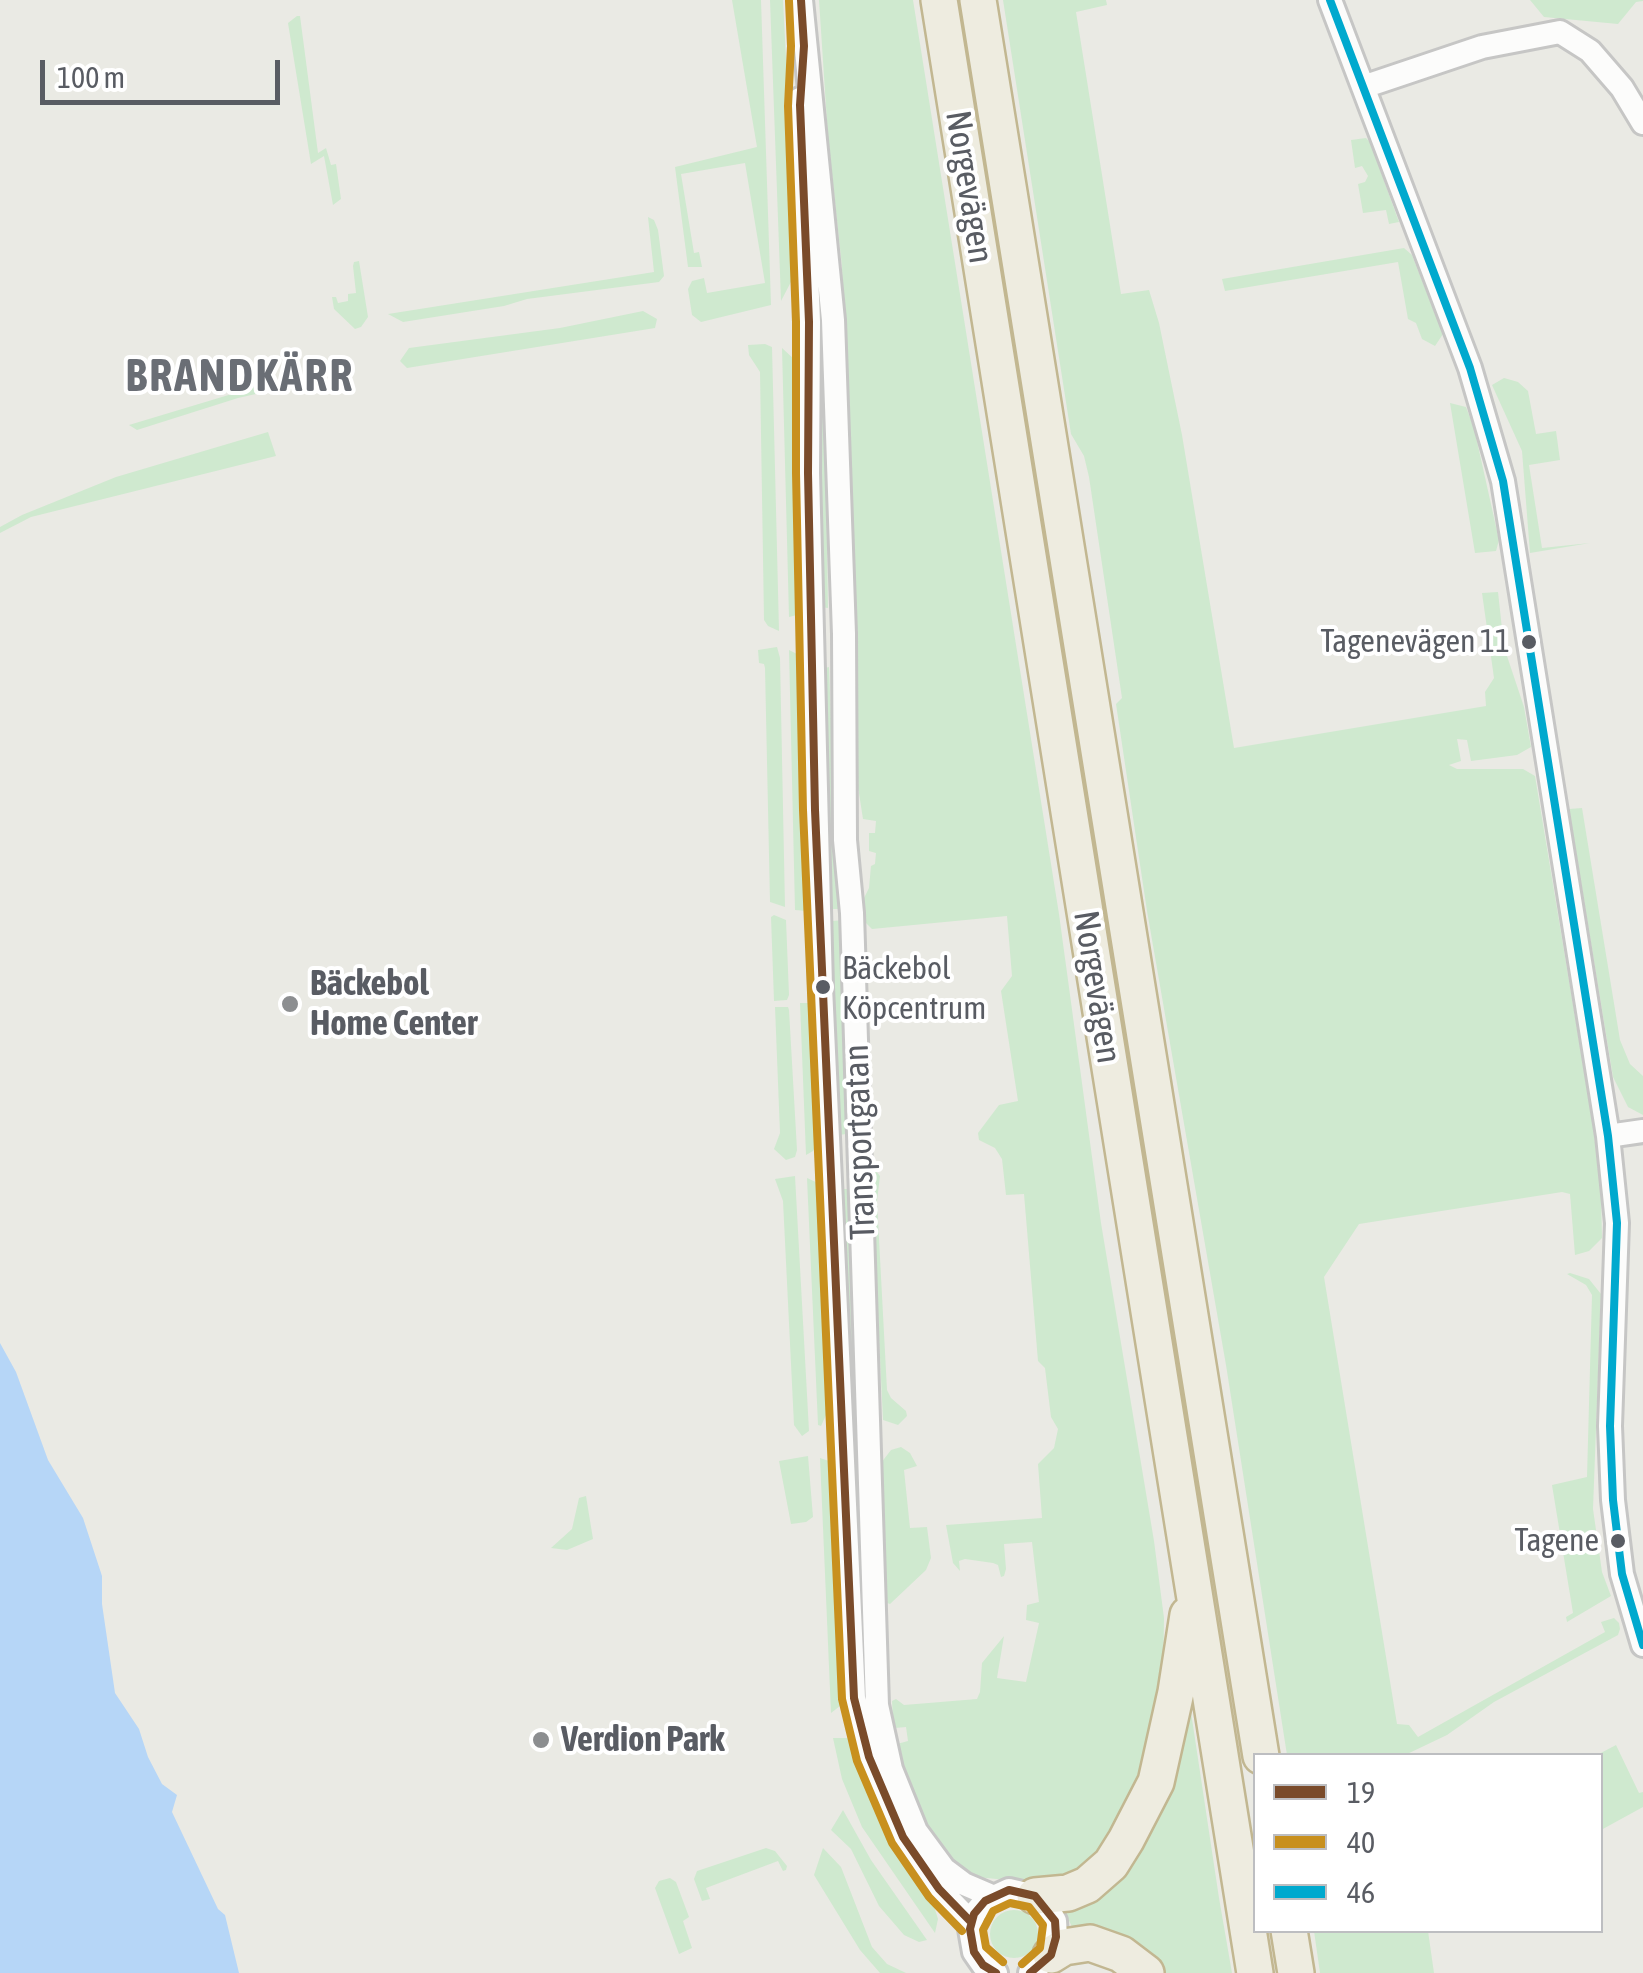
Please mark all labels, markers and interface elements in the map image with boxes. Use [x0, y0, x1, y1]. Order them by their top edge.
scale bar [45, 40, 285, 102]
text: 100 m [57, 60, 125, 94]
street label: Norgevägen [936, 108, 1002, 266]
district label: BRANDKÄRR [125, 350, 355, 404]
place label: Tagenevägen 11 [1321, 623, 1510, 661]
marker: Tagenevägen 11 [1519, 632, 1539, 652]
street label: Norgevägen [1064, 908, 1130, 1066]
place label: Bäckebol Köpcentrum [842, 950, 986, 1025]
place label: Bäckebol Home Center [310, 963, 477, 1045]
marker: Bäckebol Köpcentrum [813, 977, 833, 997]
marker: Bäckebol Home Center [279, 993, 301, 1015]
street label: Transportgatan [836, 1044, 884, 1240]
place label: Tagene [1515, 1522, 1599, 1560]
marker: Tagene [1608, 1531, 1628, 1551]
place label: Verdion Park [561, 1719, 725, 1761]
marker: Verdion Park [530, 1729, 552, 1751]
legend [1253, 1753, 1603, 1933]
text: 19 [1347, 1775, 1375, 1809]
text: 40 [1347, 1825, 1375, 1859]
text: 46 [1347, 1875, 1375, 1909]

